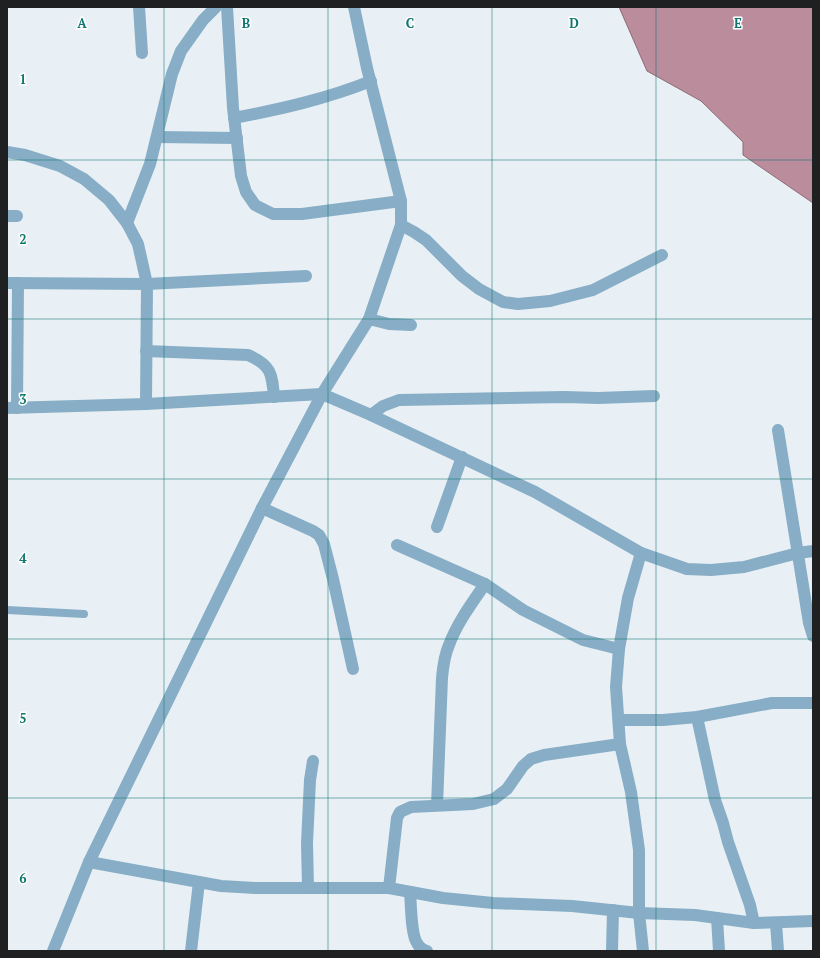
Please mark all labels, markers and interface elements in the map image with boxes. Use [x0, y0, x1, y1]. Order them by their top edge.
text: A [77, 14, 87, 32]
text: B [242, 14, 250, 32]
text: C [406, 14, 414, 32]
text: D [569, 14, 579, 32]
text: E [734, 14, 742, 32]
text: 1 [19, 70, 27, 88]
text: 2 [19, 230, 27, 248]
text: 3 [19, 390, 27, 408]
text: 4 [19, 549, 27, 567]
text: 5 [19, 709, 27, 727]
text: 6 [19, 869, 27, 887]

